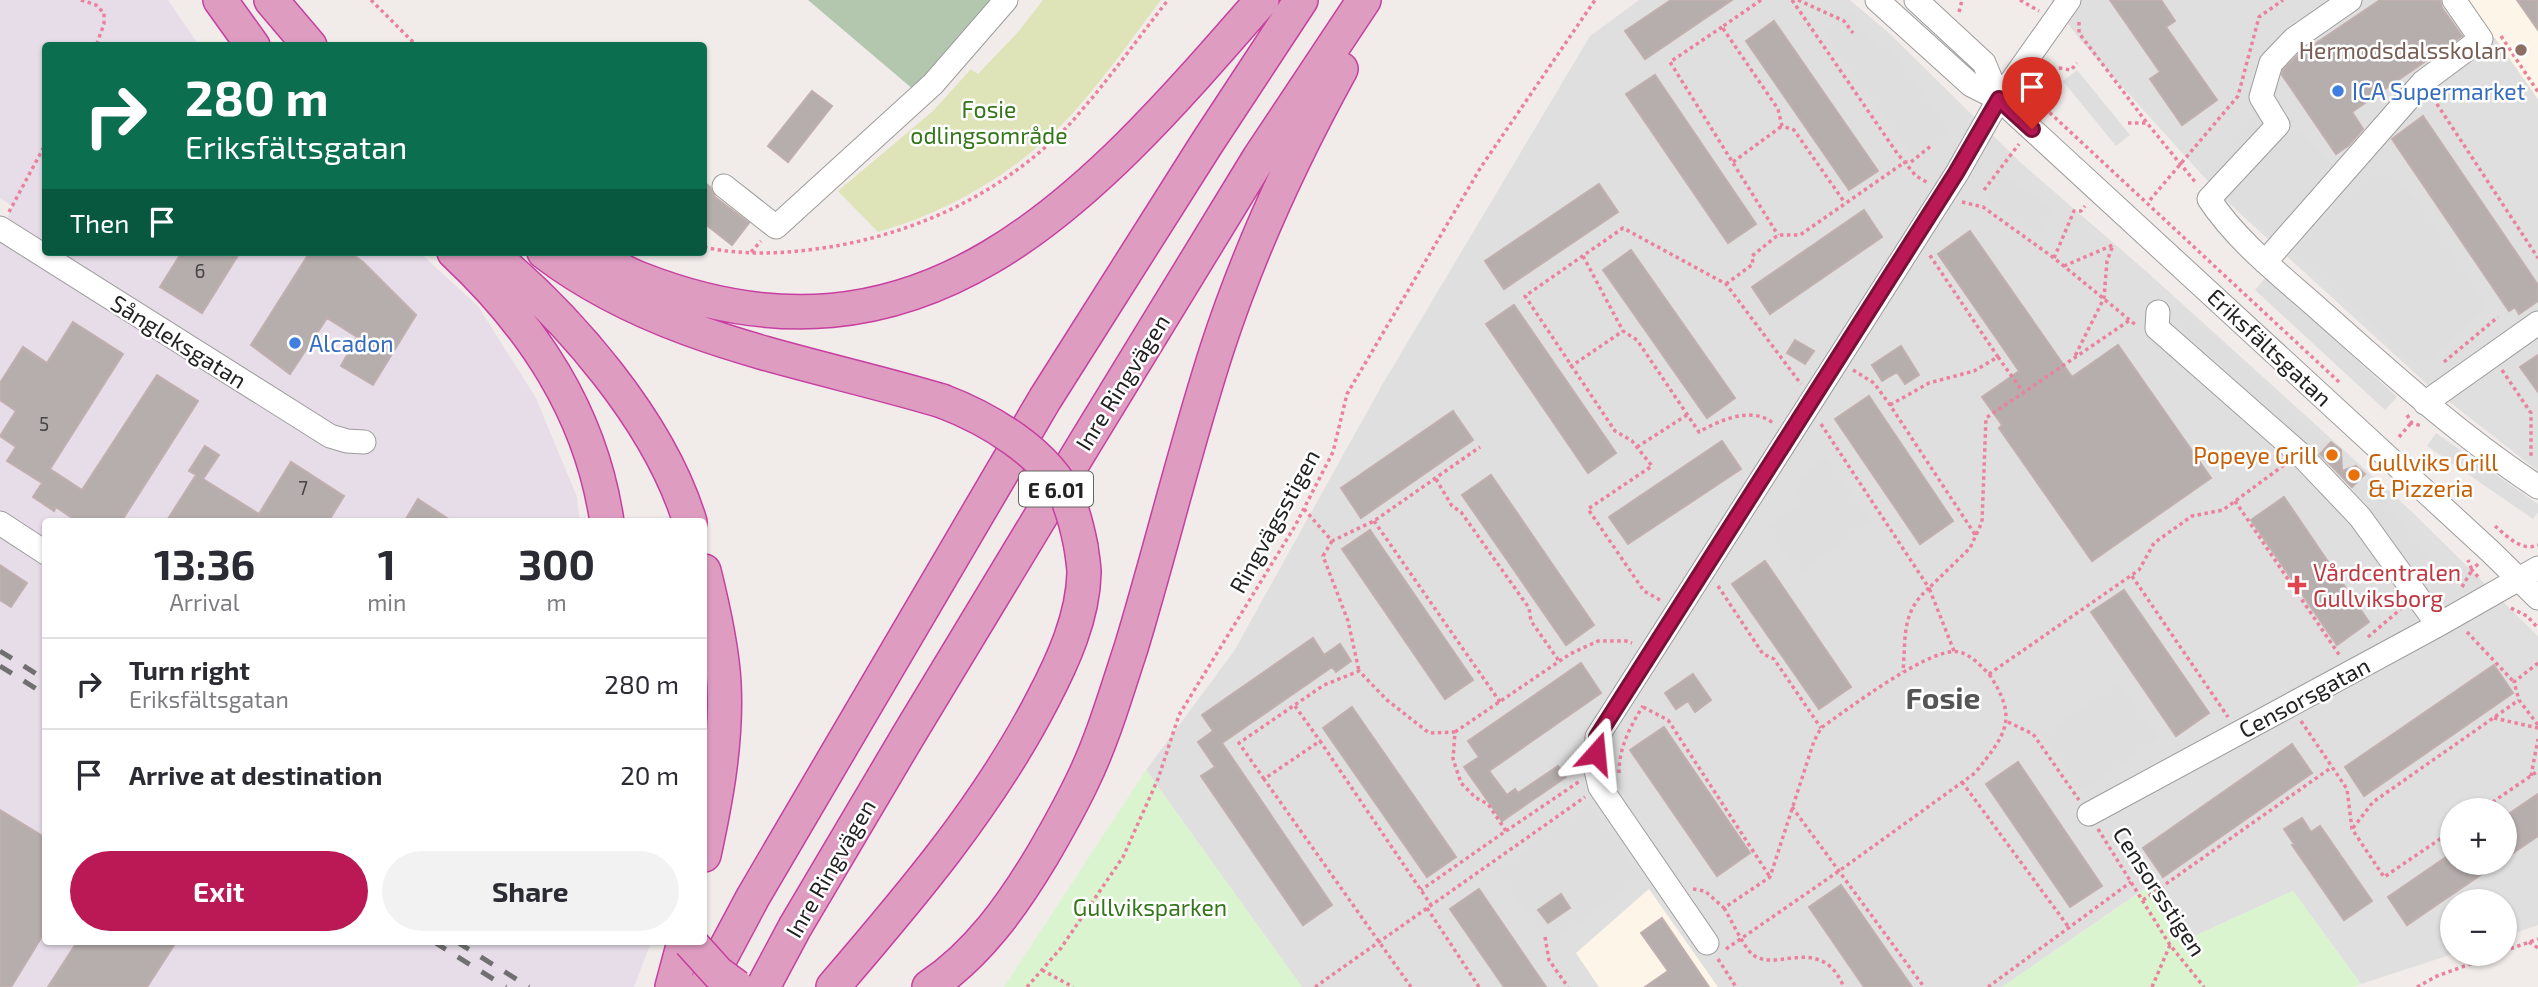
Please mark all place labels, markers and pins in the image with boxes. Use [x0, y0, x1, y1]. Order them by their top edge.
place label: Hermodsdalsskolan [2299, 36, 2507, 64]
marker: Hermodsdalsskolan [2513, 42, 2529, 58]
pin [2002, 57, 2062, 129]
place label: ICA Supermarket [2352, 77, 2526, 105]
marker: ICA Supermarket [2330, 83, 2346, 99]
place label: Alcadon [309, 329, 394, 357]
marker: Alcadon [287, 335, 303, 351]
place label: Popeye Grill [2193, 441, 2318, 469]
marker: Popeye Grill [2324, 447, 2340, 463]
place label: Gullviks Grill & Pizzeria [2368, 448, 2498, 502]
marker: Gullviks Grill & Pizzeria [2346, 467, 2362, 483]
place label: Vårdcentralen Gullviksborg [2313, 558, 2461, 612]
marker: Vårdcentralen Gullviksborg [2287, 575, 2307, 595]

